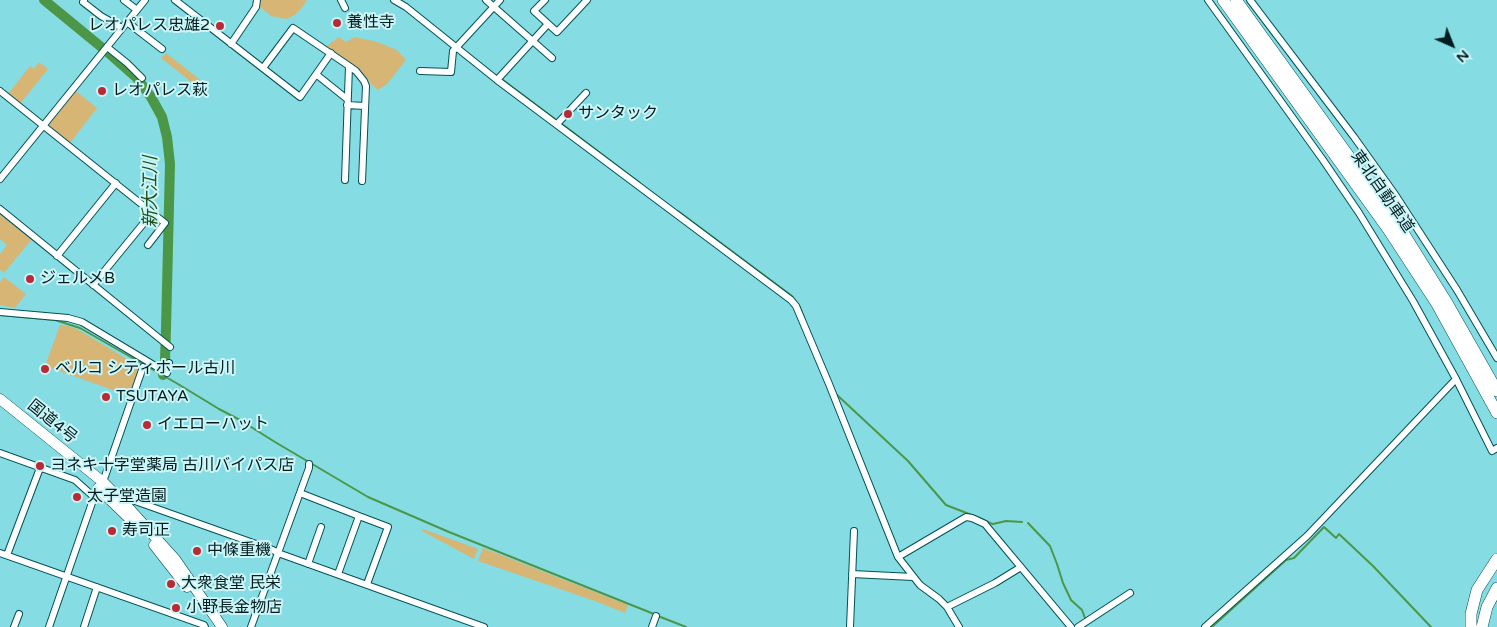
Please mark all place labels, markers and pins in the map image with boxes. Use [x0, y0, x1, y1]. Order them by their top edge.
place label: 養性寺 [347, 13, 395, 33]
place label: レオパレス忠雄2 [88, 16, 210, 36]
marker: 養性寺 [331, 17, 343, 29]
marker: レオパレス忠雄2 [214, 20, 226, 32]
place label: レオパレス萩 [112, 81, 208, 101]
marker: レオパレス萩 [96, 85, 108, 97]
place label: サンタック [578, 104, 658, 124]
marker: サンタック [562, 108, 574, 120]
place label: ジェルメB [40, 269, 115, 289]
marker: ジェルメB [24, 273, 36, 285]
place label: ベルコ シティホール古川 [55, 359, 235, 379]
marker: ベルコ シティホール古川 [39, 363, 51, 375]
place label: TSUTAYA [116, 387, 189, 407]
marker: TSUTAYA [100, 391, 112, 403]
place label: イエローハット [157, 415, 269, 435]
marker: イエローハット [141, 419, 153, 431]
place label: ヨネキ十字堂薬局 古川バイパス店 [50, 456, 294, 476]
marker: ヨネキ十字堂薬局 古川バイパス店 [34, 460, 46, 472]
place label: 太子堂造園 [87, 487, 167, 507]
marker: 太子堂造園 [71, 491, 83, 503]
place label: 寿司正 [122, 521, 170, 541]
marker: 寿司正 [106, 525, 118, 537]
place label: 中條重機 [207, 541, 271, 561]
marker: 中條重機 [191, 545, 203, 557]
place label: 大衆食堂 民栄 [181, 574, 281, 594]
marker: 大衆食堂 民栄 [165, 578, 177, 590]
place label: 小野長金物店 [186, 598, 282, 618]
marker: 小野長金物店 [170, 602, 182, 614]

